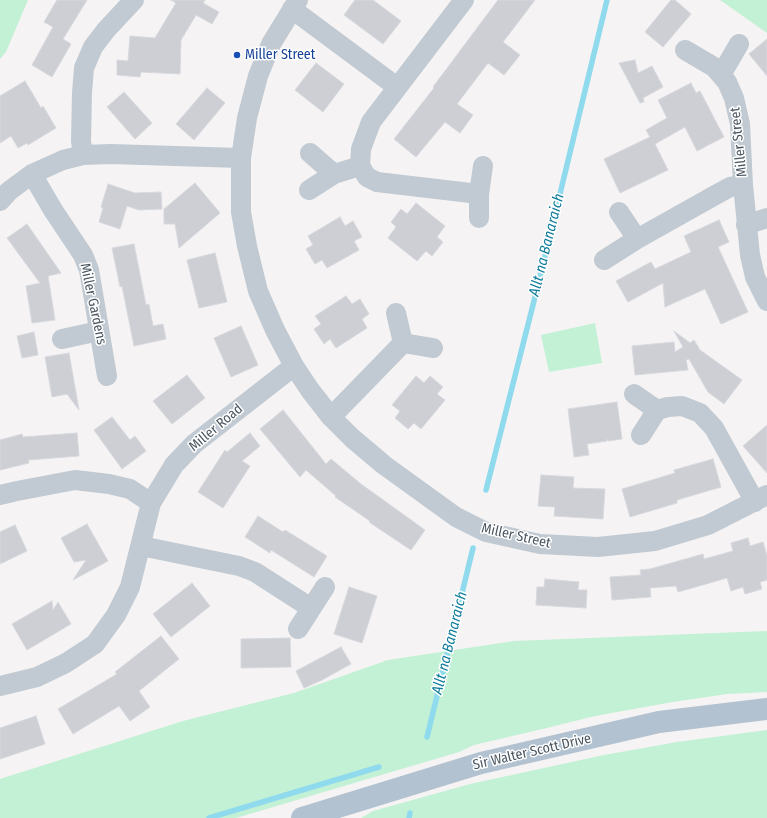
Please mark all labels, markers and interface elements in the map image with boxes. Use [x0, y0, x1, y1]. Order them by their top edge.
place label: Miller Street [245, 47, 315, 63]
marker: Miller Street [232, 50, 242, 60]
street label: Miller Street [727, 106, 751, 178]
water label: Allt na Banaraich [526, 192, 568, 298]
street label: Miller Gardens [76, 262, 110, 346]
street label: Miller Road [186, 401, 246, 455]
street label: Miller Street [480, 520, 552, 552]
water label: Allt na Banaraich [429, 590, 471, 696]
street label: Sir Walter Scott Drive [471, 730, 593, 774]

